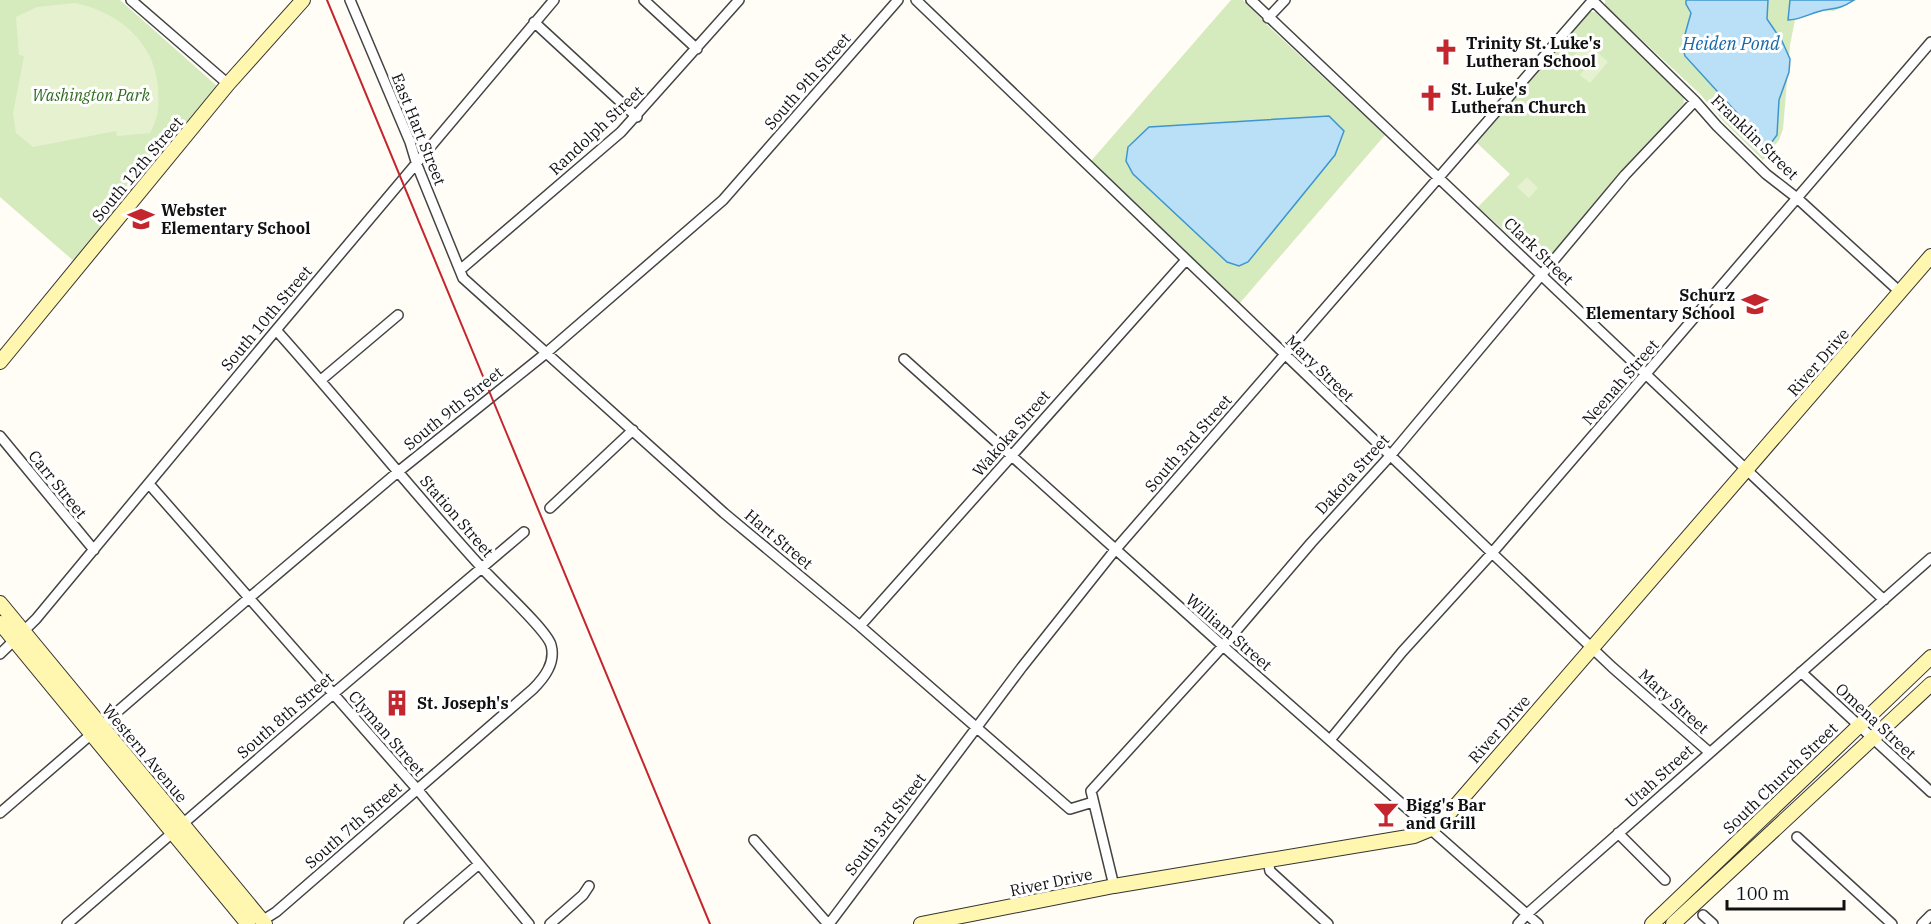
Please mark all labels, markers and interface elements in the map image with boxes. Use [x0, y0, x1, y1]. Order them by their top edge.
street label: South 9th Street [760, 28, 855, 133]
water label: Heiden Pond [1681, 32, 1780, 55]
place label: Trinity St. Luke's Lutheran School [1466, 33, 1601, 71]
church icon: Trinity St. Luke's Lutheran School [1431, 37, 1461, 67]
street label: East Hart Street [387, 70, 451, 188]
place label: St. Luke's Lutheran Church [1451, 79, 1586, 117]
street label: Randolph Street [545, 81, 648, 179]
church icon: St. Luke's Lutheran Church [1416, 83, 1446, 113]
park label: Washington Park [32, 85, 151, 105]
street label: Franklin Street [1707, 90, 1803, 184]
street label: South 12th Street [87, 112, 187, 226]
place label: Webster Elementary School [161, 200, 310, 238]
school or university icon: Webster Elementary School [126, 204, 156, 234]
street label: Clark Street [1500, 213, 1578, 289]
street label: South 10th Street [216, 261, 316, 375]
place label: Schurz Elementary School [1586, 285, 1735, 323]
school or university icon: Schurz Elementary School [1740, 289, 1770, 319]
street label: River Drive [1783, 324, 1853, 400]
street label: Mary Street [1282, 330, 1359, 406]
street label: Neenah Street [1577, 335, 1663, 429]
street label: South 9th Street [399, 362, 507, 454]
street label: Wakoka Street [968, 385, 1054, 480]
street label: South 3rd Street [1140, 390, 1236, 496]
street label: Dakota Street [1311, 429, 1394, 518]
street label: Carr Street [24, 446, 92, 522]
street label: Station Street [416, 471, 498, 561]
street label: Hart Street [741, 505, 817, 574]
street label: William Street [1182, 589, 1276, 675]
street label: Mary Street [1635, 664, 1713, 738]
street label: South 8th Street [233, 667, 338, 762]
street label: Omena Street [1832, 679, 1921, 764]
street label: Clyman Street [344, 686, 430, 780]
building icon: St. Joseph's [382, 688, 412, 718]
street label: River Drive [1464, 691, 1534, 767]
place label: St. Joseph's [417, 693, 509, 713]
street label: Western Avenue [98, 700, 192, 806]
street label: South Church Street [1718, 718, 1842, 838]
street label: Utah Street [1621, 740, 1697, 812]
street label: South 3rd Street [840, 769, 930, 879]
street label: South 7th Street [301, 777, 406, 872]
place label: Bigg's Bar and Grill [1406, 795, 1486, 833]
bar icon: Bigg's Bar and Grill [1371, 799, 1401, 829]
street label: River Drive [1008, 863, 1094, 901]
scale bar [1727, 873, 1844, 911]
text: 100 m [1736, 882, 1790, 905]

